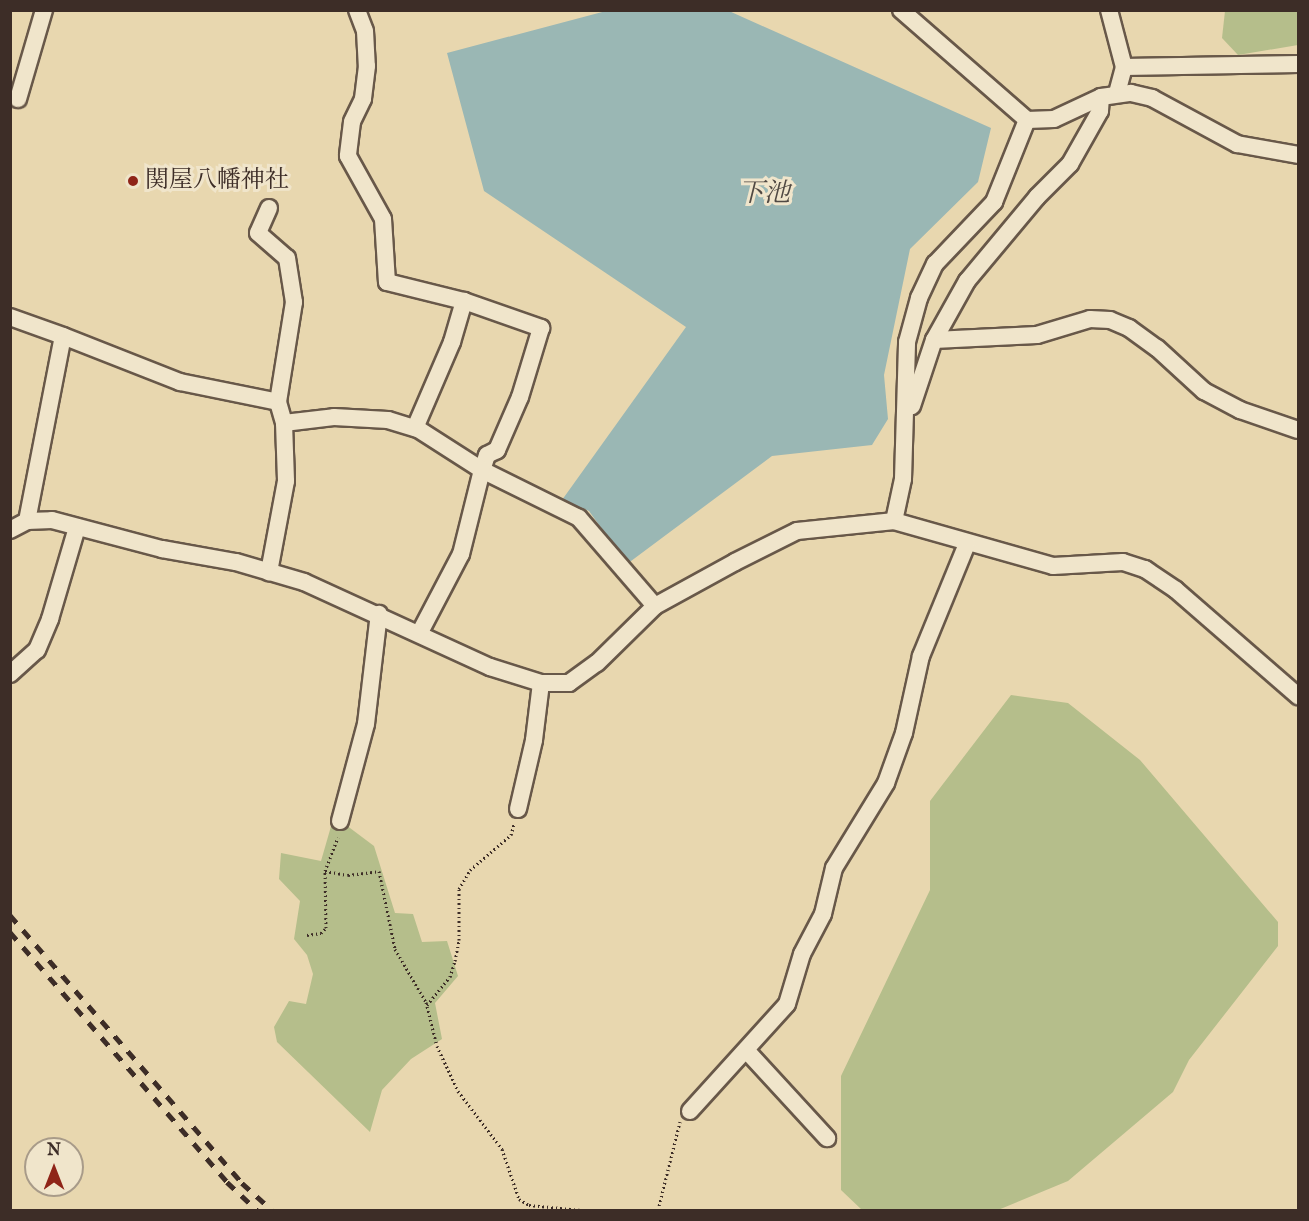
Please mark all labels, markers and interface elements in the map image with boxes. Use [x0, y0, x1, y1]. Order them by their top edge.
place label: 関屋八幡神社 [145, 167, 289, 195]
marker: 関屋八幡神社 [126, 174, 140, 188]
water label: 下池 [738, 178, 790, 210]
north arrow [24, 1137, 84, 1197]
text: N [47, 1141, 61, 1161]

